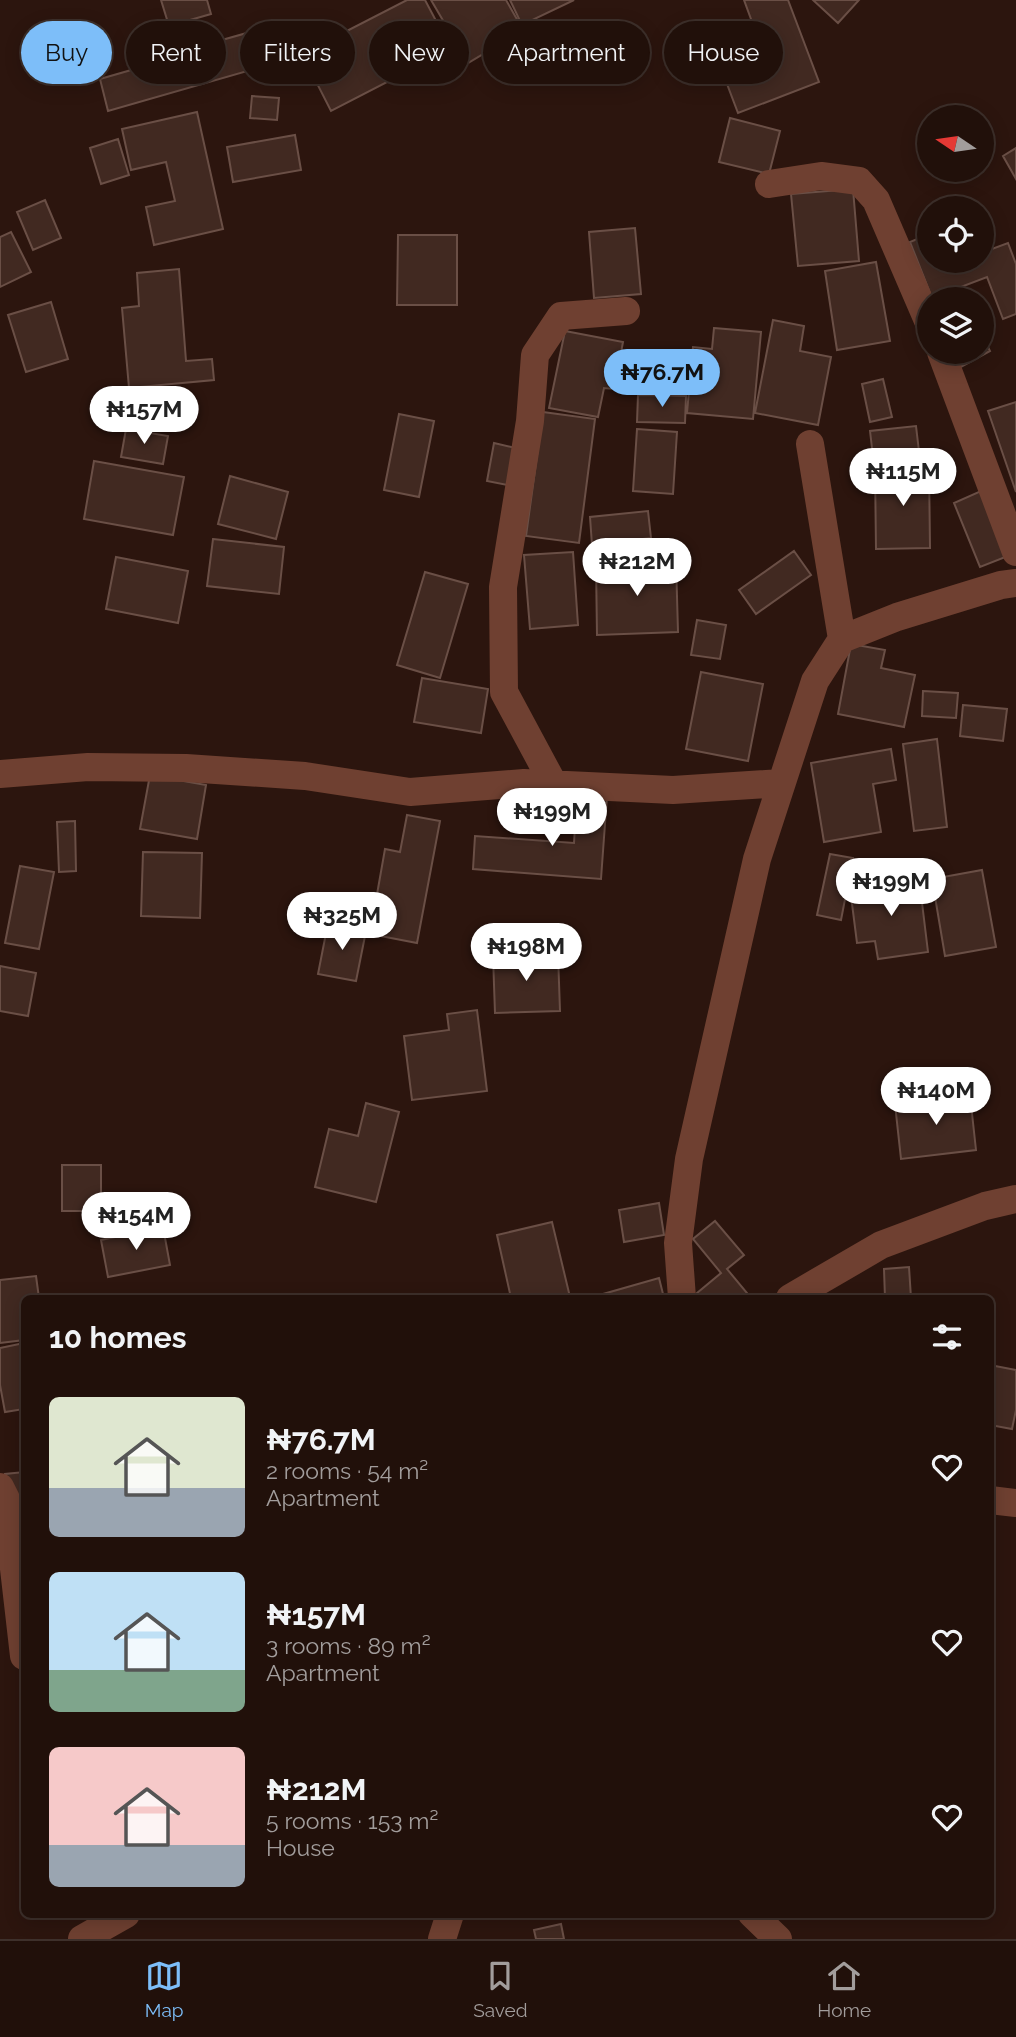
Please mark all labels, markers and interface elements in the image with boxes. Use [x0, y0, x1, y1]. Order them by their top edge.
chip: Buy [21, 21, 112, 84]
chip: Rent [126, 21, 226, 84]
chip: Filters [240, 21, 355, 84]
chip: New [369, 21, 469, 84]
chip: Apartment [483, 21, 650, 84]
chip: House [664, 21, 783, 84]
north arrow [917, 105, 994, 182]
map controls [917, 105, 994, 364]
button: locate [917, 196, 994, 273]
button: layers [917, 287, 994, 364]
pin: ₦76.7M [605, 350, 719, 409]
text: ₦76.7M [620, 358, 704, 385]
pin: ₦157M [95, 386, 193, 446]
text: ₦157M [106, 395, 182, 422]
pin: ₦115M [854, 448, 952, 508]
text: ₦115M [865, 457, 941, 484]
pin: ₦212M [588, 538, 686, 598]
text: ₦212M [598, 547, 676, 574]
pin: ₦199M [503, 788, 601, 848]
text: ₦199M [513, 797, 591, 824]
pin: ₦199M [842, 858, 940, 918]
text: ₦199M [852, 867, 930, 894]
pin: ₦325M [293, 892, 391, 952]
text: ₦325M [303, 901, 381, 928]
pin: ₦198M [477, 923, 575, 983]
text: ₦198M [487, 932, 565, 959]
pin: ₦140M [887, 1068, 985, 1127]
text: ₦140M [897, 1076, 975, 1103]
pin: ₦154M [87, 1192, 185, 1252]
text: ₦154M [98, 1201, 174, 1228]
icon: filters [928, 1318, 966, 1356]
text: 10 homes [49, 1320, 186, 1355]
text: ₦76.7M [266, 1422, 376, 1457]
icon: home [105, 1425, 189, 1509]
icon: heart [928, 1448, 966, 1486]
text: 2 rooms · 54 m² [266, 1457, 428, 1484]
text: Apartment [266, 1484, 380, 1511]
text: ₦157M [266, 1597, 366, 1632]
icon: home [105, 1600, 189, 1684]
icon: heart [928, 1623, 966, 1661]
text: 3 rooms · 89 m² [266, 1632, 431, 1659]
text: Apartment [266, 1659, 380, 1686]
text: ₦212M [266, 1772, 366, 1807]
icon: home [105, 1775, 189, 1859]
icon: heart [928, 1798, 966, 1836]
text: 5 rooms · 153 m² [266, 1807, 438, 1834]
text: House [266, 1834, 335, 1861]
tab: Map [145, 1957, 184, 2021]
tab: Saved [473, 1957, 528, 2021]
tab: Home [817, 1957, 871, 2021]

